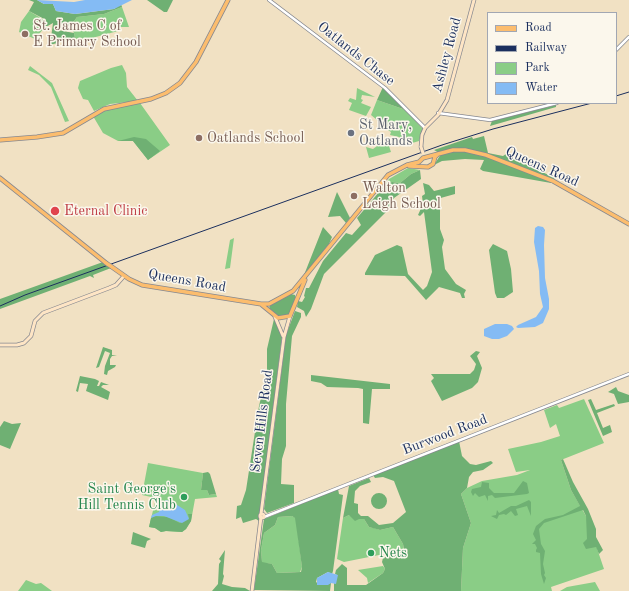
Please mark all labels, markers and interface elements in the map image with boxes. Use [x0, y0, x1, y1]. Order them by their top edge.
legend [487, 12, 617, 104]
street label: Ashley Road [429, 16, 465, 94]
place label: St. James C of E Primary School [33, 18, 141, 50]
street label: Oatlands Chase [314, 19, 398, 89]
text: Road [525, 22, 552, 34]
marker: St. James C of E Primary School [20, 29, 30, 39]
text: Railway [525, 42, 567, 54]
text: Park [525, 62, 550, 74]
text: Water [525, 82, 557, 94]
place label: St Mary, Oatlands [359, 117, 412, 150]
marker: St Mary, Oatlands [346, 128, 356, 138]
place label: Oatlands School [207, 130, 304, 146]
marker: Oatlands School [194, 133, 204, 143]
street label: Queens Road [503, 143, 581, 191]
place label: Walton Leigh School [362, 180, 441, 212]
marker: Walton Leigh School [349, 191, 359, 201]
place label: Eternal Clinic [64, 203, 147, 219]
marker: Eternal Clinic [49, 205, 61, 217]
street label: Queens Road [147, 266, 227, 296]
street label: Seven Hills Road [247, 369, 277, 473]
street label: Burwood Road [400, 411, 490, 459]
place label: Saint George's Hill Tennis Club [78, 481, 176, 514]
marker: Saint George's Hill Tennis Club [179, 492, 189, 502]
place label: Nets [379, 545, 407, 561]
marker: Nets [366, 548, 376, 558]

